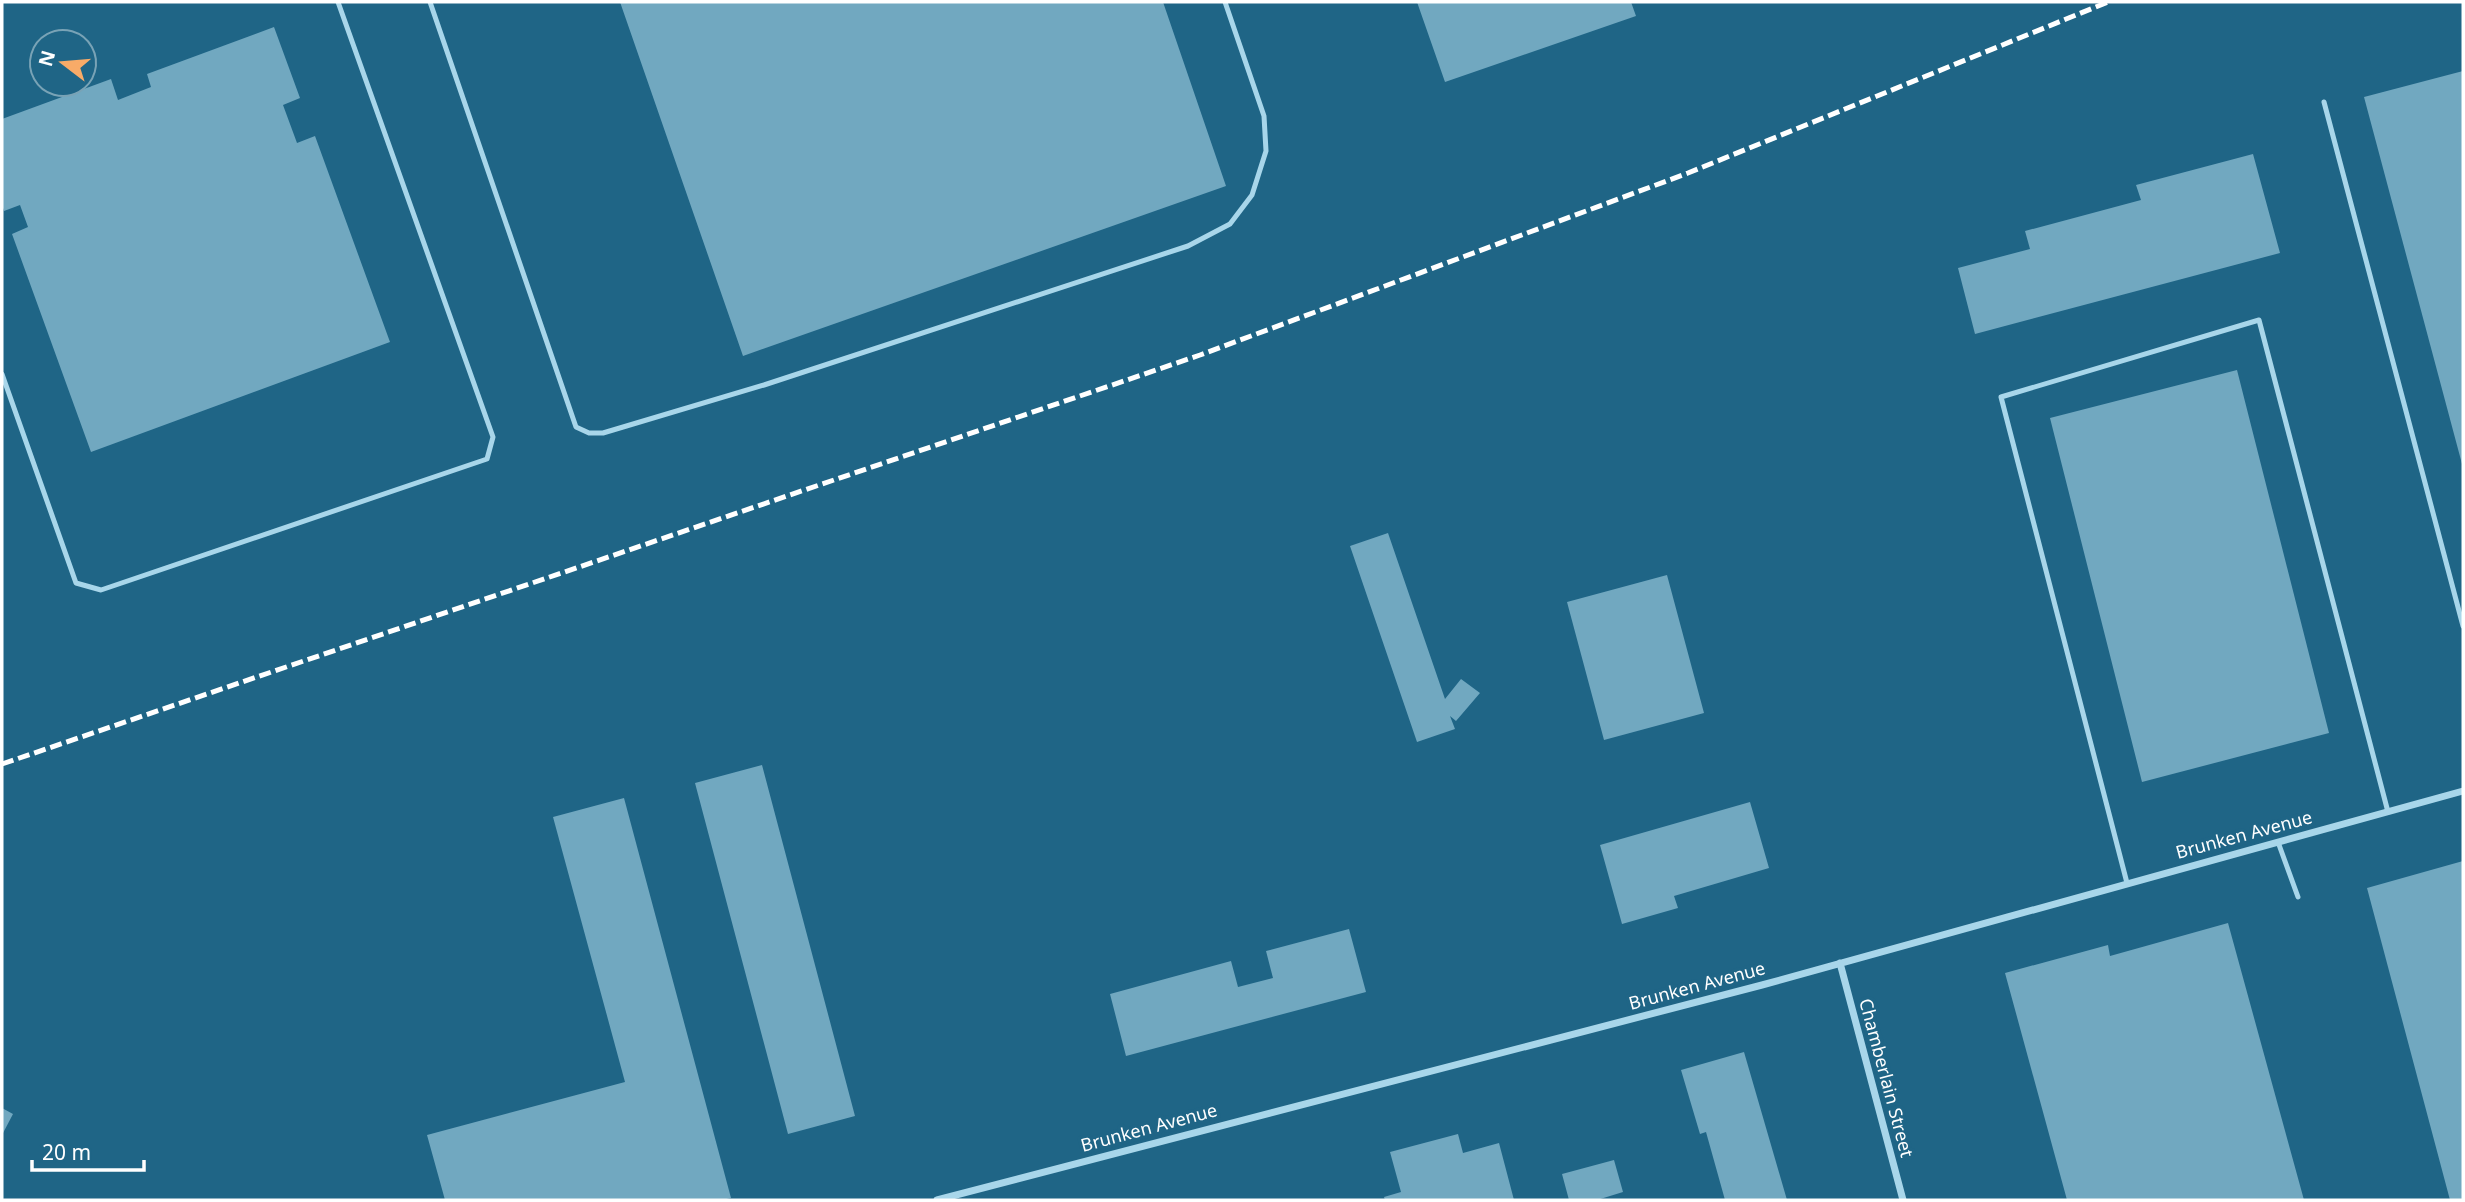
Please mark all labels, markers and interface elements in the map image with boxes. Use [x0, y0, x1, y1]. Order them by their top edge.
north arrow [28, 28, 98, 98]
text: N [32, 47, 61, 69]
street label: Brunken Avenue [2173, 804, 2315, 864]
street label: Brunken Avenue [1626, 955, 1768, 1015]
street label: Chamberlain Street [1854, 996, 1920, 1160]
street label: Brunken Avenue [1078, 1097, 1220, 1157]
scale bar [32, 1128, 144, 1172]
text: 20 m [42, 1138, 91, 1166]

